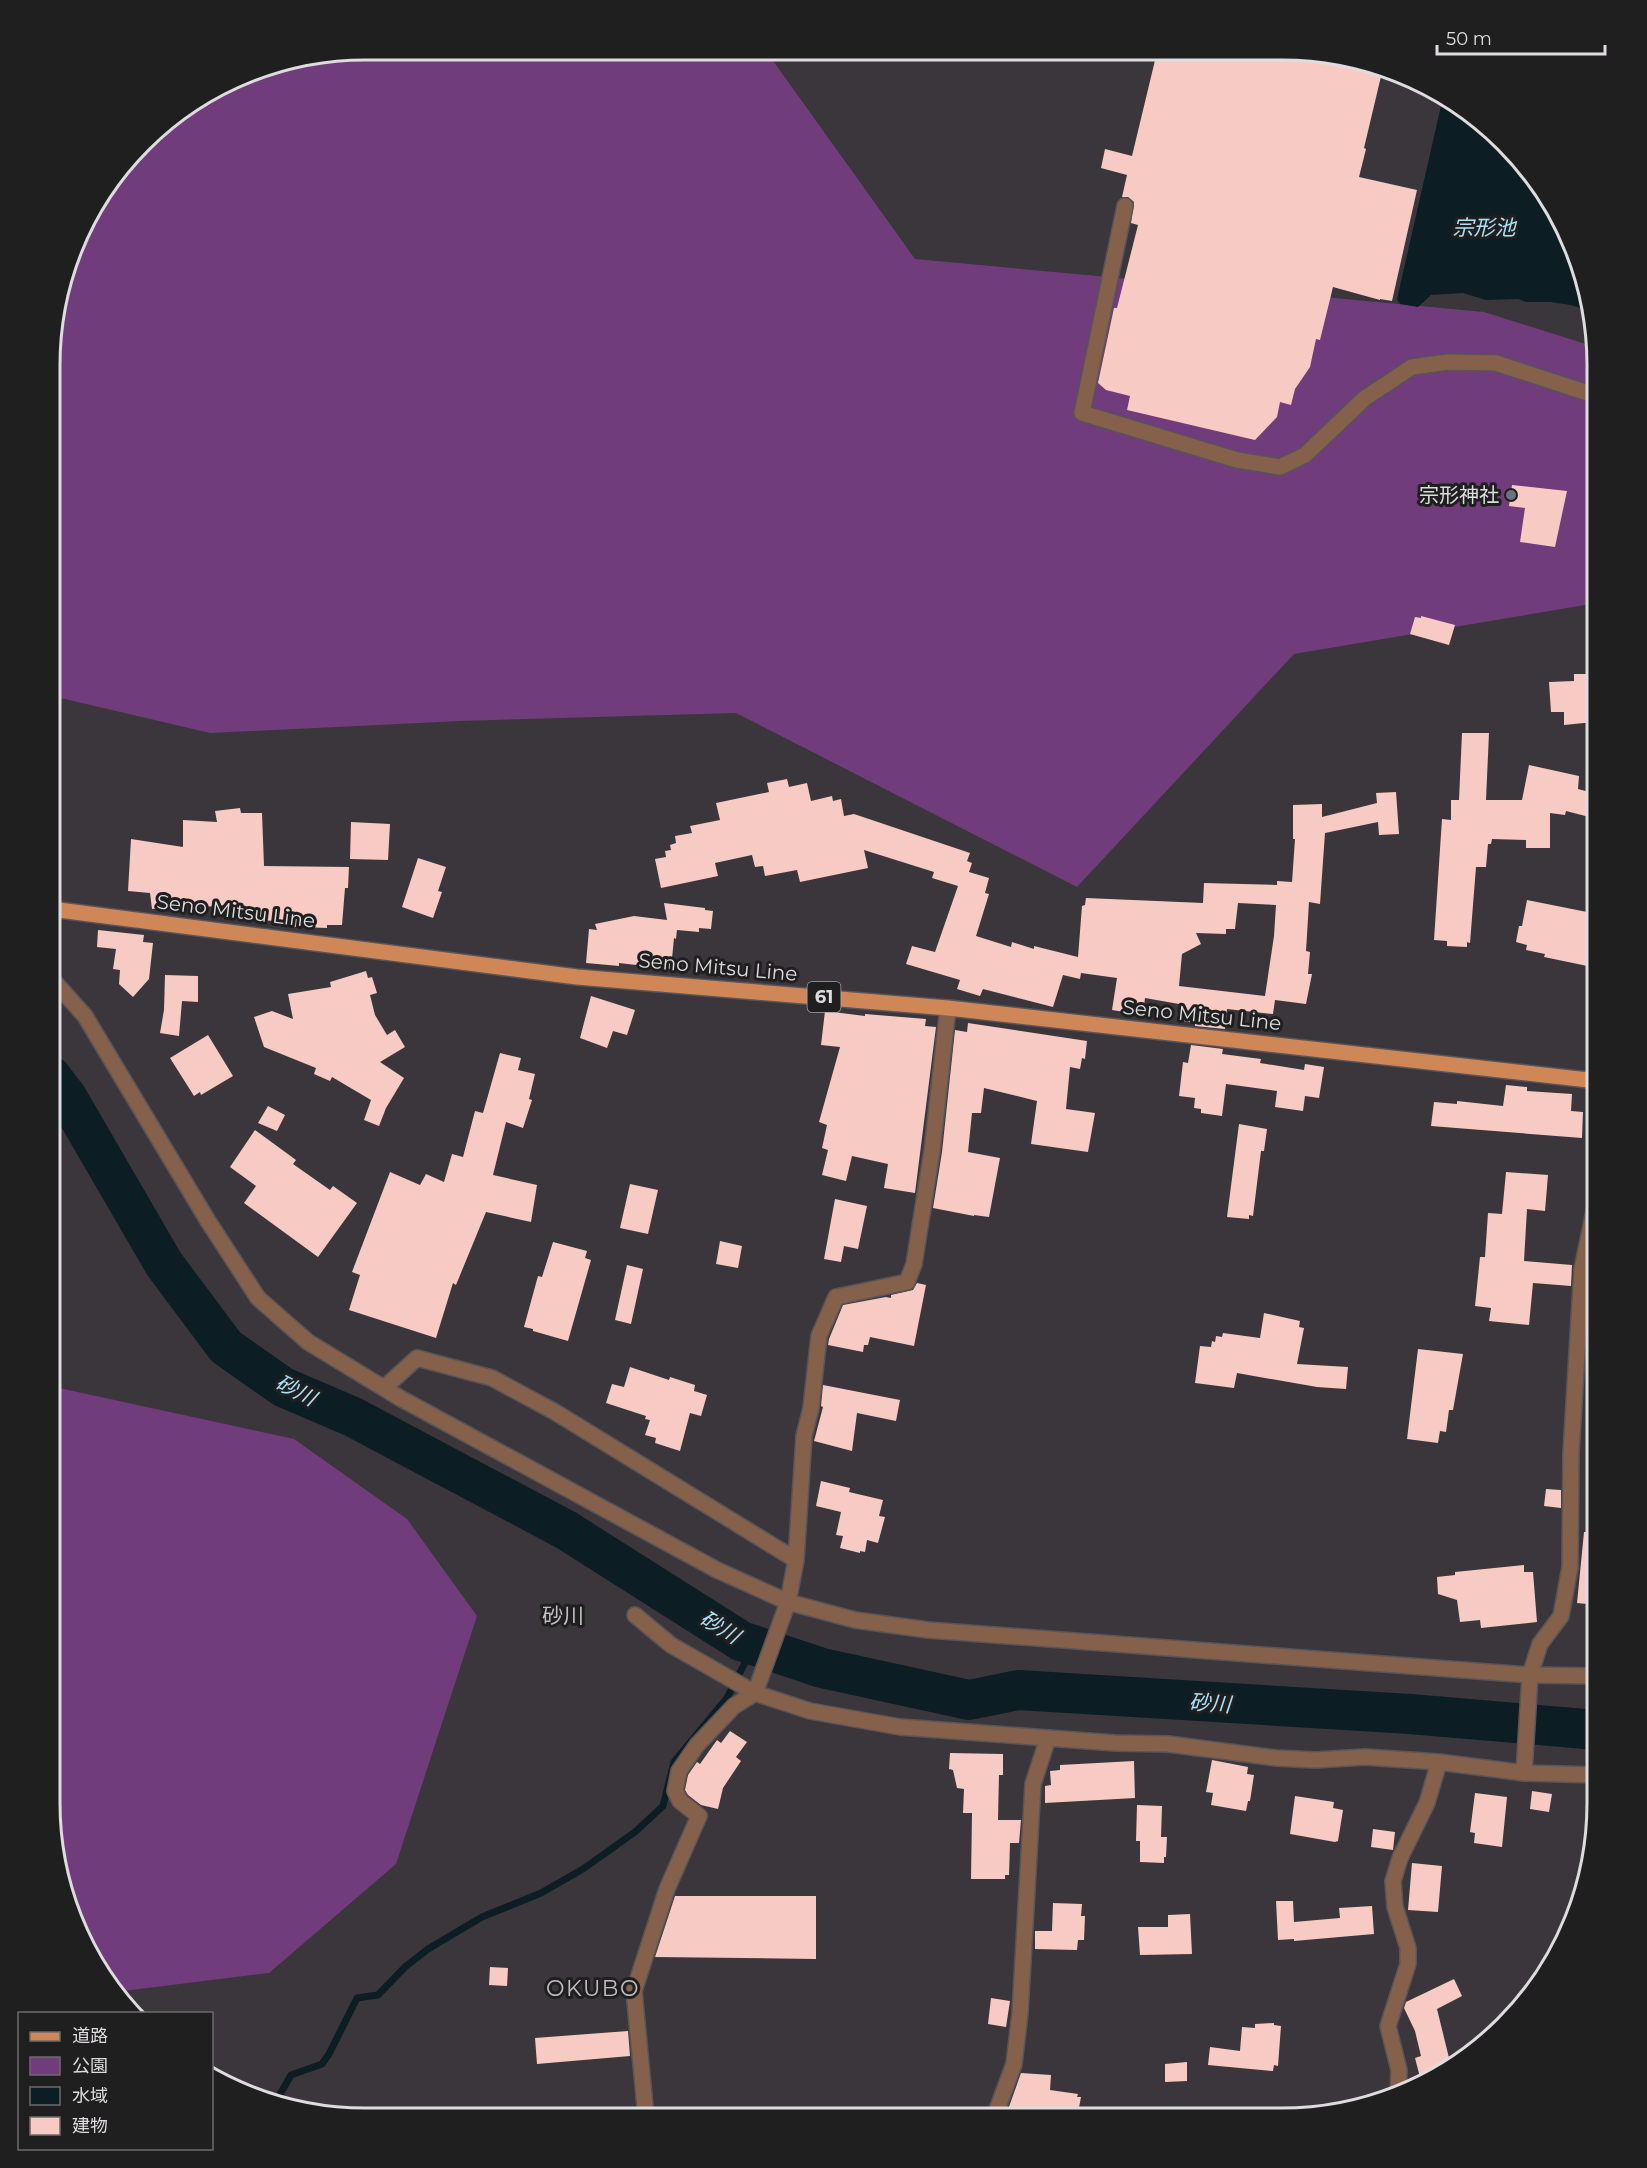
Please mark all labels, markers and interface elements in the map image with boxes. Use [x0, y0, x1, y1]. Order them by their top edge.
scale bar [1437, 18, 1605, 56]
text: 50 m [1446, 28, 1492, 50]
water label: 宗形池 [1453, 215, 1517, 240]
place label: 宗形神社 [1419, 483, 1499, 507]
marker: 宗形神社 [1504, 488, 1518, 502]
street label: Seno Mitsu Line [155, 889, 317, 933]
street label: Seno Mitsu Line [638, 948, 798, 986]
road number: 61 [808, 982, 840, 1012]
street label: Seno Mitsu Line [1122, 995, 1282, 1035]
water label: 砂川 [272, 1369, 322, 1412]
district label: 砂川 [542, 1603, 584, 1628]
water label: 砂川 [696, 1605, 746, 1650]
water label: 砂川 [1188, 1689, 1234, 1717]
district label: OKUBO [546, 1975, 640, 2002]
legend [18, 2012, 213, 2150]
text: 道路 [72, 2025, 108, 2047]
text: 公園 [72, 2055, 108, 2077]
text: 水域 [72, 2085, 108, 2107]
text: 建物 [72, 2115, 108, 2137]

